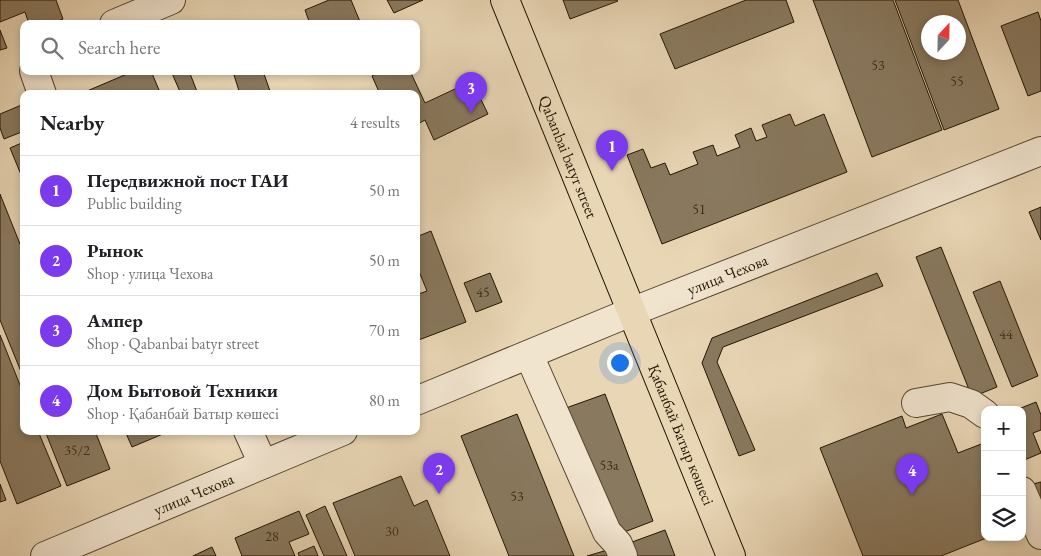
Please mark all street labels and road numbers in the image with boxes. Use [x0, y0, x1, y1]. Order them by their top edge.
street label: Qabanbai batyr street [534, 92, 603, 221]
street label: улица Чехова [684, 249, 771, 300]
street label: Қабанбай Батыр көшесі [644, 361, 720, 508]
street label: улица Чехова [150, 467, 237, 520]

